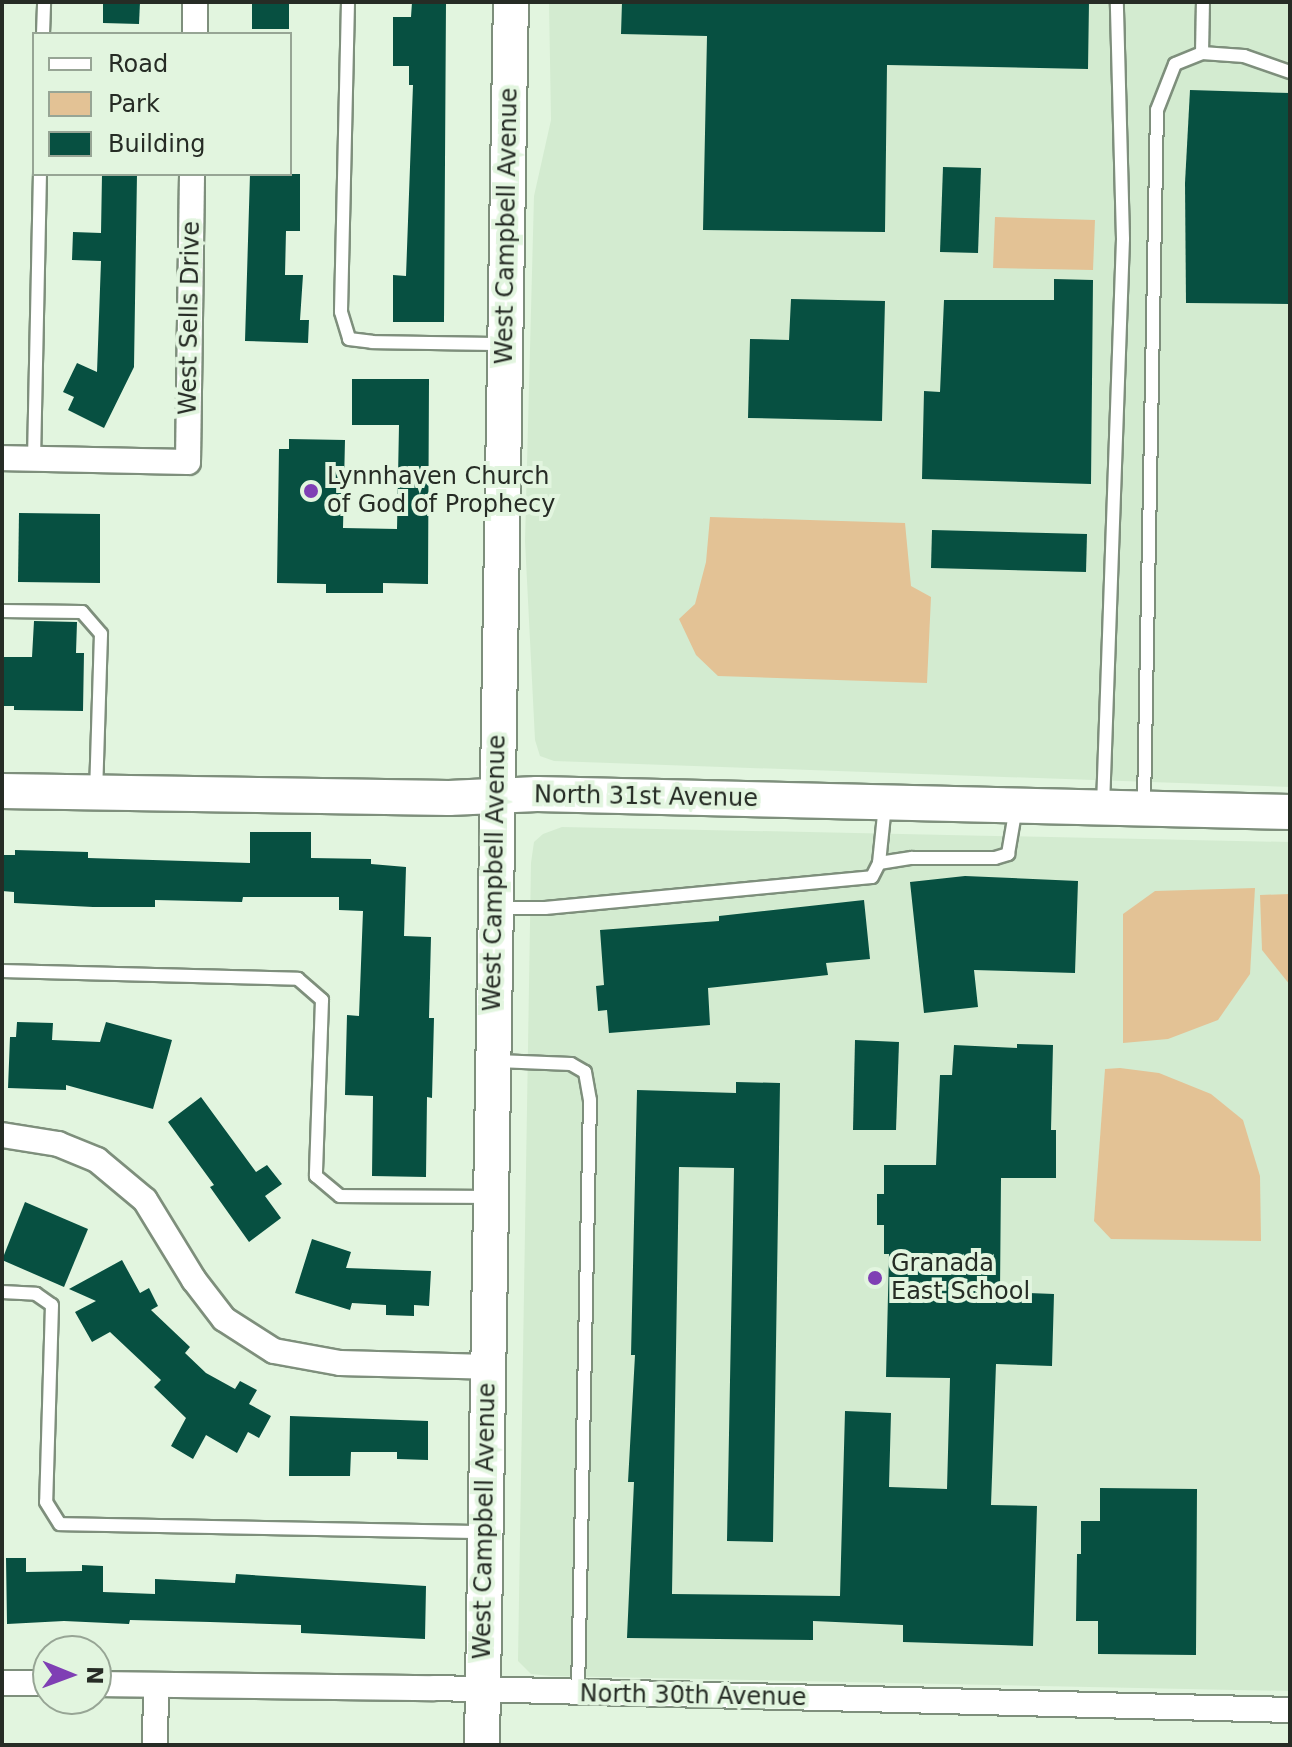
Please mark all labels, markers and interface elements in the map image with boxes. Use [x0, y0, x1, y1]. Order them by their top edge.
legend [32, 32, 292, 176]
text: Road [108, 50, 168, 78]
street label: West Campbell Avenue [490, 87, 524, 365]
text: Park [108, 90, 160, 118]
text: Building [108, 130, 205, 158]
street label: West Sells Drive [174, 221, 206, 415]
place label: Lynnhaven Church of God of Prophecy [327, 463, 555, 519]
marker: Lynnhaven Church of God of Prophecy [302, 482, 320, 500]
street label: West Campbell Avenue [478, 734, 512, 1012]
street label: North 31st Avenue [534, 781, 758, 813]
place label: Granada East School [891, 1250, 1030, 1306]
marker: Granada East School [866, 1269, 884, 1287]
street label: West Campbell Avenue [468, 1382, 502, 1660]
north arrow [32, 1635, 112, 1715]
text: N [82, 1666, 107, 1685]
street label: North 30th Avenue [579, 1680, 807, 1712]

